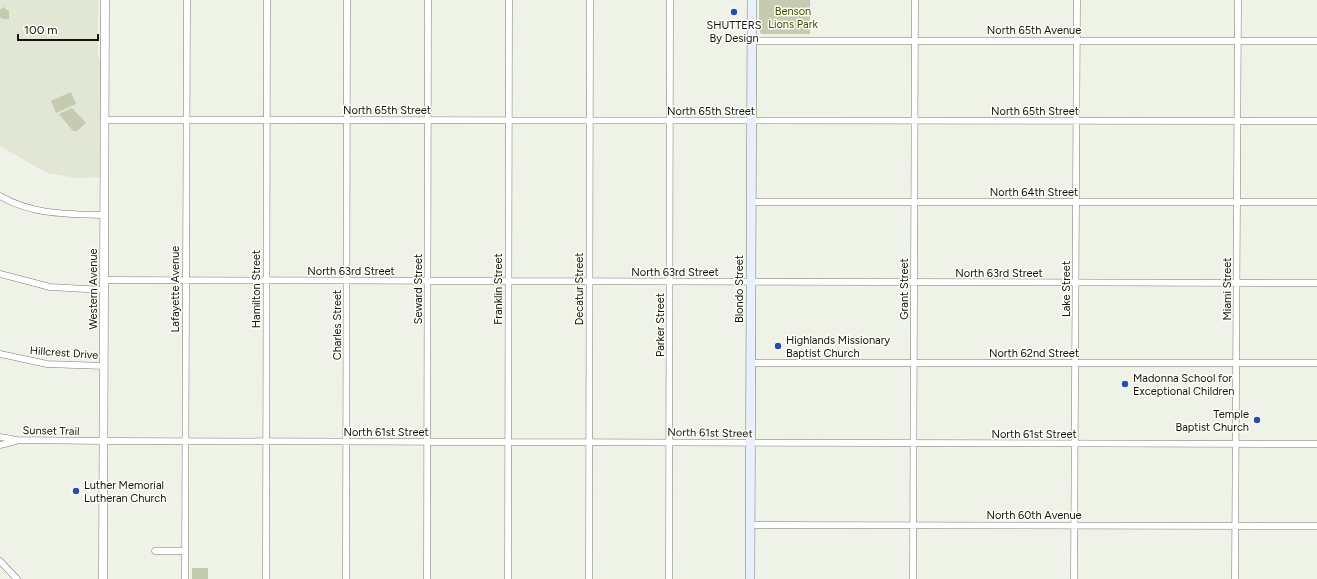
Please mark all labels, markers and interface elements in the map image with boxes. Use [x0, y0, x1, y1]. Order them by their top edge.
park label: Benson Lions Park [768, 5, 818, 31]
marker: SHUTTERS By Design [729, 7, 739, 17]
scale bar [18, 16, 98, 42]
place label: SHUTTERS By Design [707, 19, 762, 45]
text: 100 m [24, 23, 58, 37]
street label: North 65th Avenue [987, 24, 1081, 37]
street label: North 65th Street [343, 104, 431, 117]
street label: North 65th Street [667, 105, 755, 118]
street label: North 65th Street [991, 105, 1079, 118]
street label: North 64th Street [990, 186, 1078, 199]
street label: Lafayette Avenue [169, 246, 182, 332]
street label: Western Avenue [87, 248, 100, 330]
street label: Hamilton Street [250, 250, 263, 328]
street label: Franklin Street [492, 253, 505, 325]
street label: Decatur Street [573, 253, 586, 325]
street label: Seward Street [412, 254, 425, 324]
street label: Blondo Street [733, 255, 746, 323]
street label: Grant Street [898, 258, 911, 320]
street label: Miami Street [1221, 258, 1234, 320]
street label: Lake Street [1060, 261, 1073, 317]
street label: North 63rd Street [307, 265, 395, 278]
street label: North 63rd Street [631, 266, 719, 279]
street label: North 63rd Street [955, 267, 1043, 280]
street label: Charles Street [331, 290, 344, 360]
street label: Parker Street [654, 293, 667, 357]
place label: Highlands Missionary Baptist Church [786, 334, 890, 360]
marker: Highlands Missionary Baptist Church [773, 341, 783, 351]
street label: Hillcrest Drive [29, 344, 99, 362]
street label: North 62nd Street [989, 347, 1079, 360]
place label: Madonna School for Exceptional Children [1133, 372, 1234, 398]
marker: Madonna School for Exceptional Children [1120, 379, 1130, 389]
place label: Temple Baptist Church [1175, 408, 1249, 434]
marker: Temple Baptist Church [1252, 415, 1262, 425]
street label: Sunset Trail [22, 424, 80, 438]
street label: North 61st Street [343, 426, 429, 439]
street label: North 61st Street [667, 426, 753, 440]
street label: North 61st Street [991, 428, 1077, 441]
place label: Luther Memorial Lutheran Church [84, 479, 166, 505]
marker: Luther Memorial Lutheran Church [71, 486, 81, 496]
street label: North 60th Avenue [986, 509, 1082, 522]

